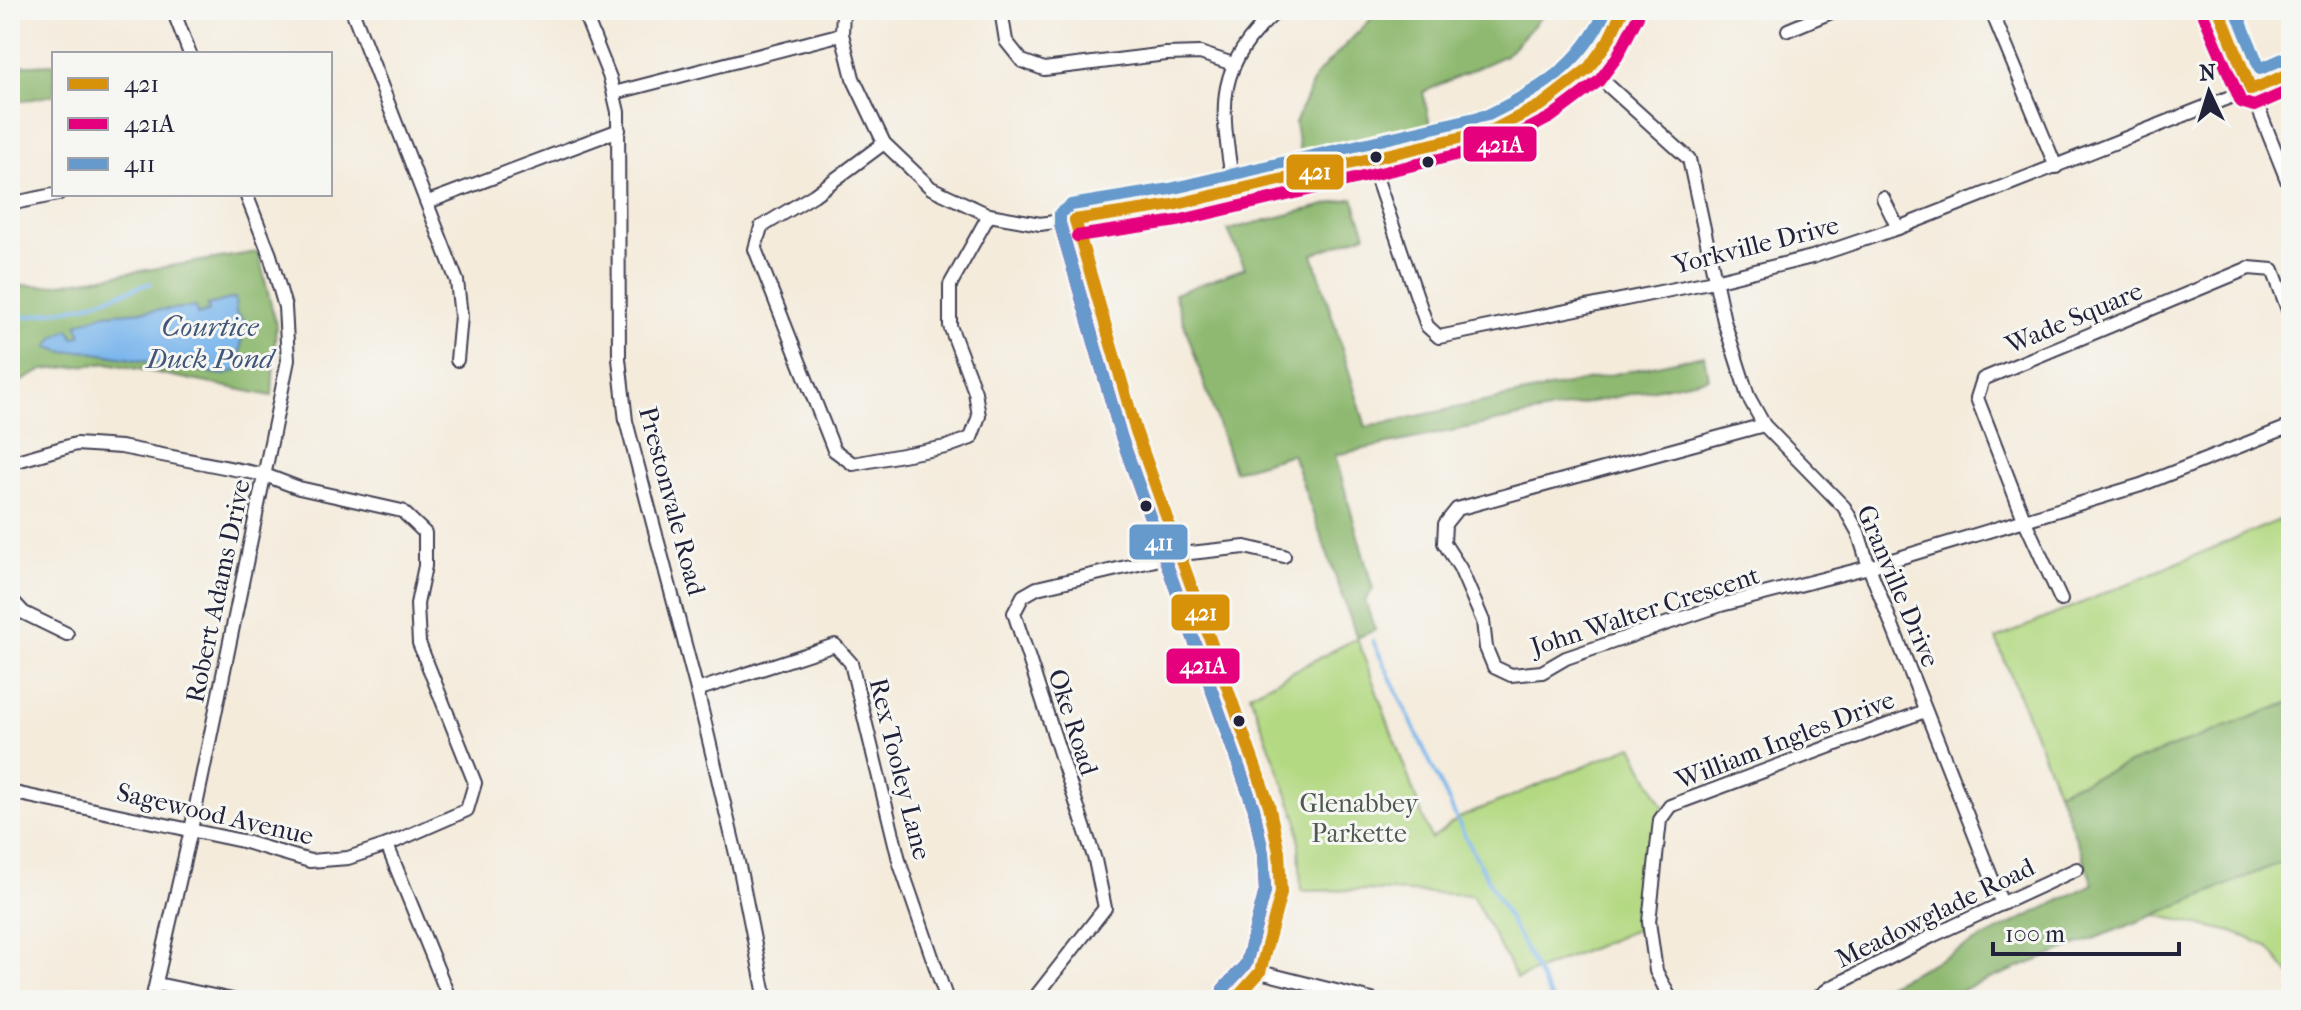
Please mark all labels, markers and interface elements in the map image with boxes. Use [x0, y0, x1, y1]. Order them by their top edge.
legend [52, 52, 332, 196]
north arrow [2169, 52, 2249, 132]
text: N [2198, 59, 2217, 87]
text: 421 [124, 70, 159, 98]
text: 421A [124, 110, 175, 138]
line badge: 421A [1462, 125, 1538, 163]
text: 421A [1476, 132, 1524, 158]
unlabelled marker [1368, 149, 1384, 165]
text: 411 [124, 150, 155, 178]
line badge: 421 [1285, 153, 1345, 191]
unlabelled marker [1420, 154, 1436, 170]
text: 421 [1298, 159, 1331, 185]
street label: Yorkville Drive [1669, 209, 1842, 281]
street label: Wade Square [2000, 275, 2147, 361]
water label: Courtice Duck Pond [144, 310, 277, 375]
street label: Prestonvale Road [632, 403, 712, 600]
street label: Robert Adams Drive [179, 476, 257, 705]
unlabelled marker [1138, 498, 1154, 514]
street label: Granville Drive [1850, 500, 1946, 672]
line badge: 411 [1128, 523, 1189, 561]
text: 411 [1144, 530, 1173, 556]
street label: John Walter Crescent [1525, 559, 1764, 663]
line badge: 421 [1170, 593, 1231, 632]
text: 421 [1184, 600, 1217, 626]
line badge: 421A [1165, 647, 1241, 685]
text: 421A [1179, 653, 1227, 679]
street label: Oke Road [1041, 665, 1105, 780]
street label: Rex Tooley Lane [862, 675, 938, 863]
street label: William Ingles Drive [1670, 684, 1899, 796]
unlabelled marker [1231, 713, 1247, 729]
street label: Sagewood Avenue [114, 776, 316, 852]
park label: Glenabbey Parkette [1300, 788, 1420, 849]
street label: Meadowglade Road [1830, 851, 2040, 975]
scale bar [1993, 906, 2179, 956]
text: 100 m [2005, 920, 2065, 948]

